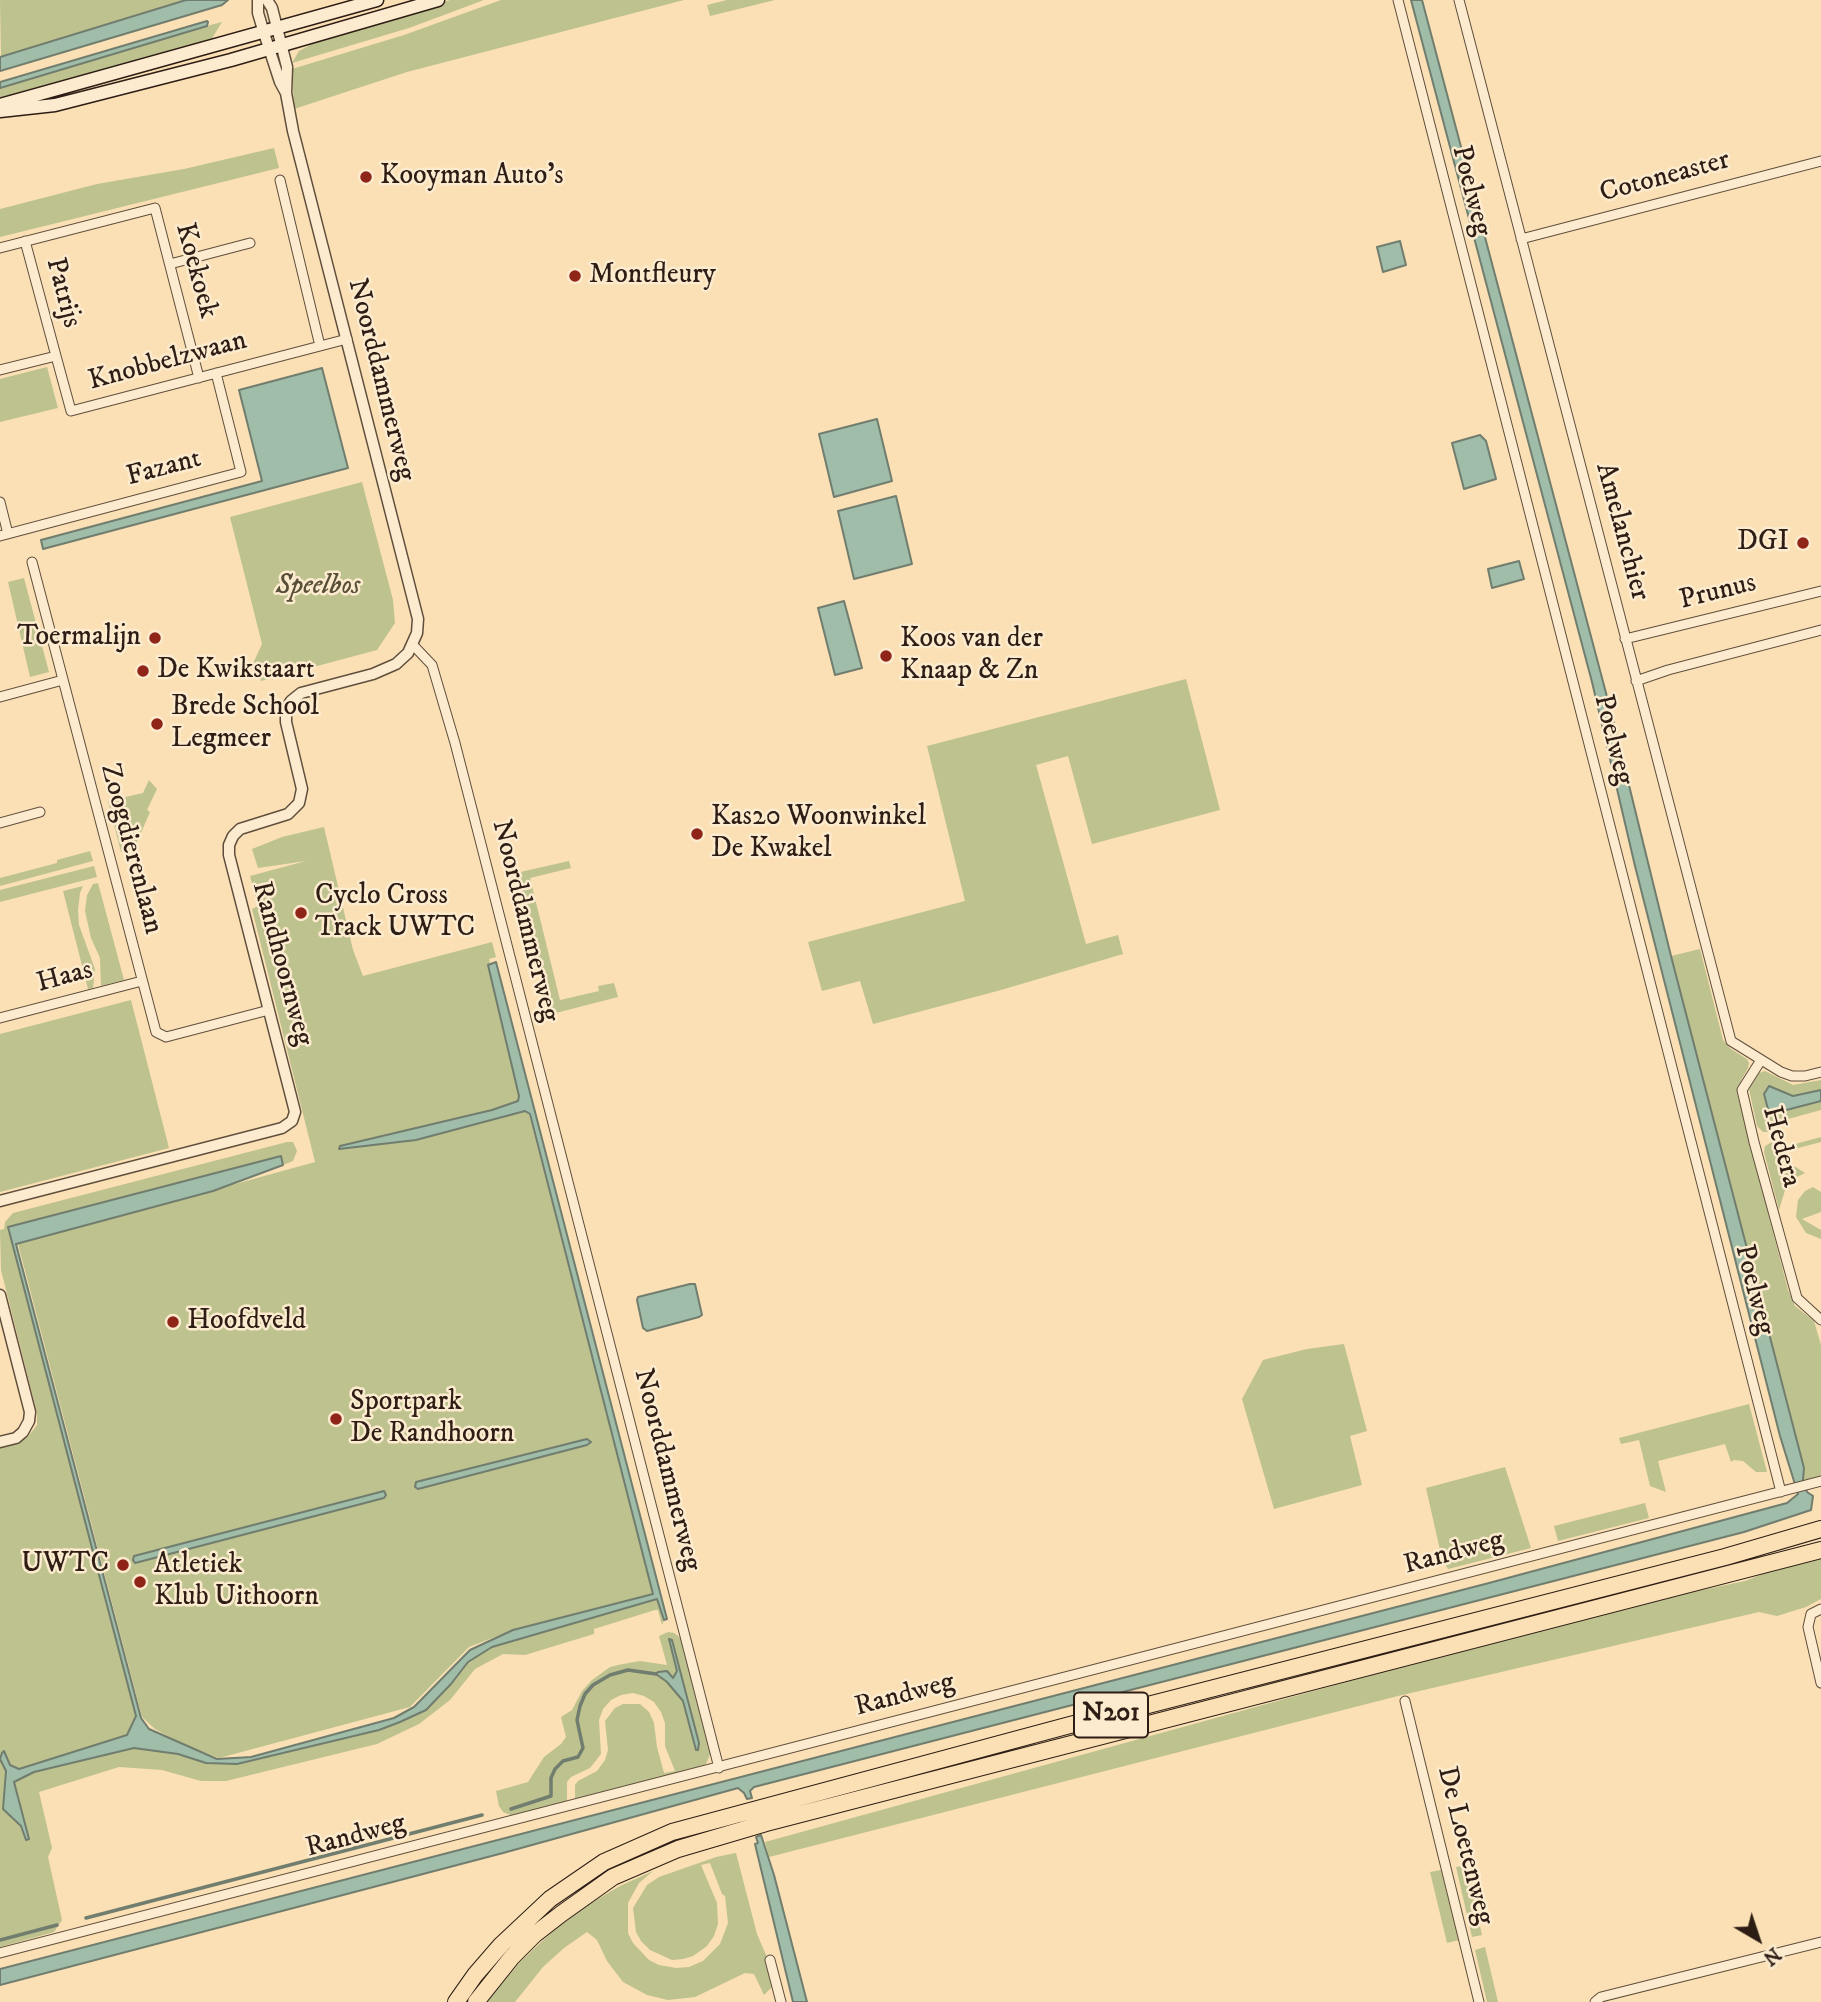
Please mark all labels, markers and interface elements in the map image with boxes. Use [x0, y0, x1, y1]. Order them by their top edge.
street label: Poelweg [1443, 142, 1497, 240]
street label: Cotoneaster [1596, 145, 1734, 211]
place label: Kooyman Auto's [380, 160, 564, 194]
marker: Kooyman Auto's [358, 169, 374, 185]
street label: Koekoek [166, 220, 224, 322]
street label: Patrijs [37, 254, 87, 332]
place label: Montfleury [589, 259, 716, 293]
marker: Montfleury [567, 268, 583, 284]
street label: Noorddammerweg [339, 275, 421, 485]
street label: Knobbelzwaan [85, 325, 251, 399]
street label: Fazant [123, 443, 205, 495]
street label: Amelanchier [1587, 459, 1655, 605]
place label: DGI [1737, 526, 1789, 560]
marker: DGI [1795, 535, 1811, 551]
street label: Prunus [1676, 567, 1760, 619]
park label: Speelbos [276, 570, 360, 604]
place label: Toermalijn [17, 621, 141, 655]
place label: Koos van der Knaap & Zn [900, 623, 1043, 689]
marker: Toermalijn [147, 630, 163, 646]
marker: Koos van der Knaap & Zn [878, 648, 894, 664]
place label: De Kwikstaart [157, 654, 315, 688]
marker: De Kwikstaart [135, 663, 151, 679]
place label: Brede School Legmeer [171, 691, 319, 757]
street label: Poelweg [1585, 691, 1639, 789]
marker: Brede School Legmeer [149, 716, 165, 732]
street label: Zoogdierenlaan [91, 760, 169, 938]
place label: Kas20 Woonwinkel De Kwakel [711, 801, 926, 867]
street label: Noorddammerweg [483, 816, 565, 1026]
marker: Kas20 Woonwinkel De Kwakel [689, 826, 705, 842]
street label: Randhoornweg [243, 878, 319, 1050]
place label: Cyclo Cross Track UWTC [315, 880, 475, 946]
marker: Cyclo Cross Track UWTC [293, 905, 309, 921]
street label: Haas [33, 954, 97, 1002]
street label: Hedera [1753, 1103, 1807, 1191]
street label: Poelweg [1726, 1241, 1780, 1339]
place label: Hoofdveld [187, 1305, 306, 1339]
marker: Hoofdveld [165, 1314, 181, 1330]
street label: Noorddammerweg [625, 1365, 707, 1575]
place label: Sportpark De Randhoorn [350, 1386, 514, 1452]
marker: Sportpark De Randhoorn [328, 1411, 344, 1427]
street label: Randweg [1400, 1525, 1508, 1583]
place label: UWTC [21, 1548, 109, 1582]
place label: Atletiek Klub Uithoorn [154, 1549, 319, 1615]
marker: UWTC [115, 1557, 131, 1573]
marker: Atletiek Klub Uithoorn [132, 1574, 148, 1590]
street label: Randweg [851, 1667, 959, 1725]
road number: N201 [1074, 1692, 1148, 1738]
street label: De Loetenweg [1428, 1763, 1500, 1929]
street label: Randweg [302, 1808, 410, 1866]
north arrow [1723, 1904, 1793, 1974]
text: N [1758, 1942, 1785, 1970]

